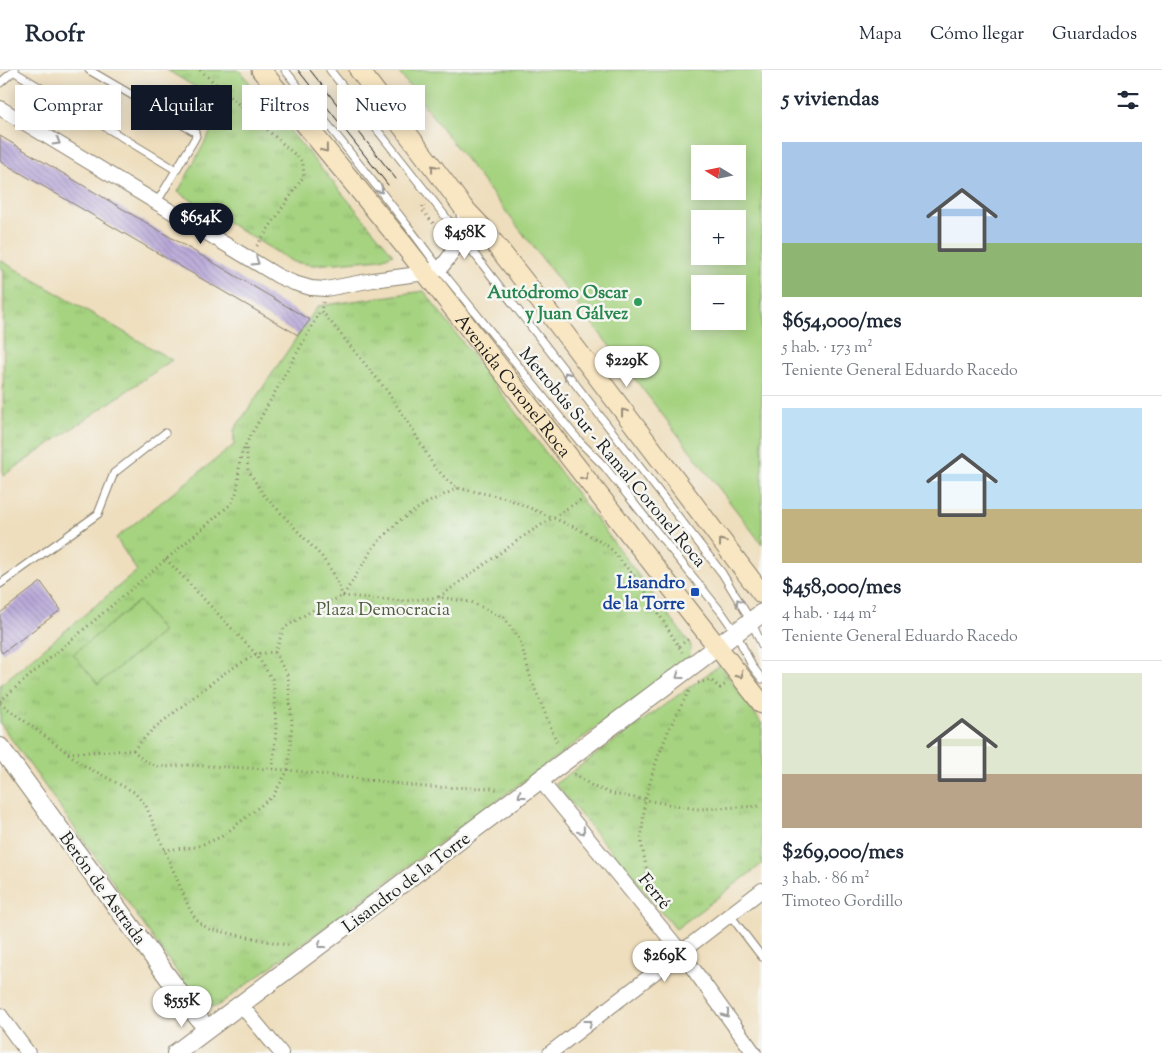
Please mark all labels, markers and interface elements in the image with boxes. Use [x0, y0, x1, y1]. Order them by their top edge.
text: Roofr [25, 18, 85, 52]
text: Mapa [859, 22, 902, 48]
text: Cómo llegar [930, 22, 1024, 48]
text: Guardados [1052, 22, 1137, 48]
chip: Comprar [15, 85, 121, 130]
chip: Alquilar [131, 85, 232, 130]
chip: Filtros [242, 85, 327, 130]
chip: Nuevo [337, 85, 425, 130]
text: 5 viviendas [782, 85, 879, 115]
icon: filters [1114, 86, 1142, 114]
one-way arrow [51, 136, 60, 146]
one-way arrow [320, 143, 329, 152]
north arrow [691, 145, 746, 200]
map controls [691, 145, 746, 330]
one-way arrow [431, 164, 440, 174]
icon: home [917, 175, 1007, 265]
one-way arrow [375, 185, 384, 194]
pin: $654K [166, 202, 236, 245]
text: $654K [180, 207, 222, 230]
button: + [691, 210, 746, 265]
pin: $458K [430, 218, 500, 260]
text: $458K [444, 222, 486, 245]
one-way arrow [250, 256, 259, 265]
button: − [691, 275, 746, 330]
place label: Autódromo Oscar y Juan Gálvez [487, 281, 628, 328]
marker: Autódromo Oscar y Juan Gálvez [632, 296, 644, 308]
text: $654,000/mes [782, 307, 901, 337]
street label: Avenida Coronel Roca [447, 309, 576, 464]
text: 5 hab. · 173 m² [782, 337, 873, 360]
street label: Metrobús Sur - Ramal Coronel Roca [512, 343, 711, 574]
pin: $229K [592, 346, 662, 388]
text: $229K [606, 350, 648, 373]
text: Teniente General Eduardo Racedo [782, 360, 1018, 383]
one-way arrow [565, 372, 573, 381]
one-way arrow [621, 409, 629, 418]
icon: home [917, 440, 1007, 530]
one-way arrow [579, 471, 587, 480]
one-way arrow [719, 538, 728, 548]
place label: Lisandro de la Torre [603, 571, 686, 618]
text: $458,000/mes [782, 573, 901, 603]
marker: Lisandro de la Torre [689, 586, 701, 598]
park label: Plaza Democracia [316, 598, 450, 624]
one-way arrow [736, 598, 746, 607]
text: 4 hab. · 144 m² [782, 603, 877, 626]
text: Teniente General Eduardo Racedo [782, 626, 1018, 649]
one-way arrow [734, 669, 743, 679]
one-way arrow [675, 670, 685, 679]
icon: home [917, 705, 1007, 795]
one-way arrow [518, 789, 527, 797]
one-way arrow [576, 825, 584, 834]
street label: Berón de Astrada [51, 827, 151, 951]
street label: Lisandro de la Torre [338, 827, 477, 940]
text: $269,000/mes [782, 838, 904, 868]
text: 3 hab. · 86 m² [782, 868, 870, 891]
street label: Ferré [631, 869, 676, 916]
text: Timoteo Gordillo [782, 891, 903, 914]
one-way arrow [317, 939, 327, 948]
pin: $269K [630, 940, 700, 983]
text: $269K [643, 945, 687, 968]
pin: $555K [147, 986, 217, 1028]
text: $555K [164, 990, 200, 1013]
one-way arrow [720, 1008, 729, 1017]
one-way arrow [583, 1021, 592, 1029]

